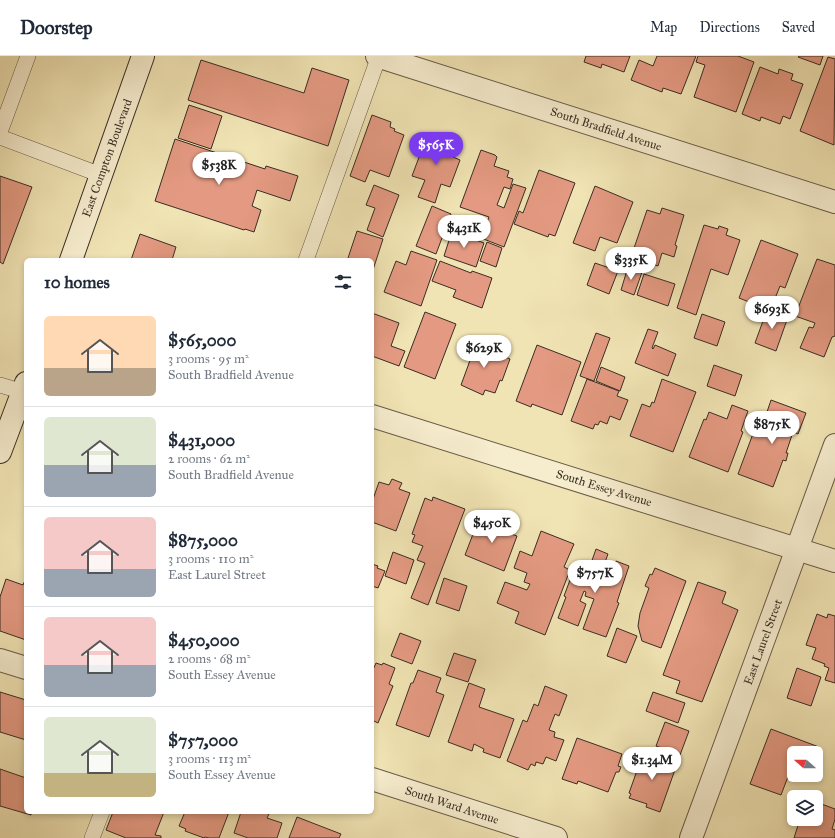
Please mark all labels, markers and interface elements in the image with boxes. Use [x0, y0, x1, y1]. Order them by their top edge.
text: Doorstep [20, 16, 93, 39]
text: Map [650, 19, 677, 36]
text: Directions [699, 19, 760, 36]
text: Saved [782, 19, 815, 36]
street label: East Compton Boulevard [79, 97, 135, 219]
street label: South Bradfield Avenue [549, 104, 663, 154]
pin: $565K [408, 132, 464, 166]
text: $565K [418, 137, 454, 153]
pin: $538K [191, 152, 247, 186]
text: $538K [201, 157, 237, 173]
pin: $431K [436, 215, 492, 249]
text: $431K [447, 220, 481, 236]
pin: $335K [603, 247, 659, 281]
text: $335K [614, 252, 648, 268]
icon: filters [332, 271, 354, 293]
text: 10 homes [44, 272, 110, 293]
pin: $693K [744, 296, 800, 330]
text: $693K [754, 301, 790, 317]
text: $565,000 [168, 330, 236, 351]
icon: home [76, 332, 124, 380]
pin: $629K [456, 335, 512, 369]
text: $629K [465, 340, 503, 356]
text: 3 rooms · 95 m² [168, 351, 249, 367]
text: South Bradfield Avenue [168, 367, 294, 383]
pin: $875K [744, 411, 800, 445]
text: $875K [754, 416, 790, 432]
text: $431,000 [168, 430, 235, 451]
icon: home [76, 433, 124, 481]
text: 2 rooms · 62 m² [168, 451, 250, 467]
text: South Bradfield Avenue [168, 467, 294, 483]
street label: South Essey Avenue [554, 467, 654, 509]
pin: $450K [464, 510, 520, 544]
text: $450K [473, 515, 511, 531]
text: $875,000 [168, 530, 238, 551]
icon: home [76, 533, 124, 581]
text: 3 rooms · 110 m² [168, 551, 253, 567]
pin: $757K [567, 560, 623, 594]
text: $757K [577, 565, 613, 581]
text: East Laurel Street [168, 567, 266, 583]
street label: East Laurel Street [741, 596, 785, 687]
text: $450,000 [168, 630, 240, 651]
icon: home [76, 633, 124, 681]
text: 2 rooms · 68 m² [168, 651, 250, 667]
text: South Essey Avenue [168, 667, 276, 683]
text: $757,000 [168, 730, 238, 751]
icon: home [76, 733, 124, 781]
north arrow [787, 746, 823, 782]
map controls [787, 746, 823, 826]
pin: $1.34M [619, 747, 685, 781]
text: 3 rooms · 113 m² [168, 751, 251, 767]
text: $1.34M [631, 752, 673, 768]
text: South Essey Avenue [168, 767, 276, 783]
street label: South Ward Avenue [403, 783, 501, 827]
button: layers [787, 790, 823, 826]

